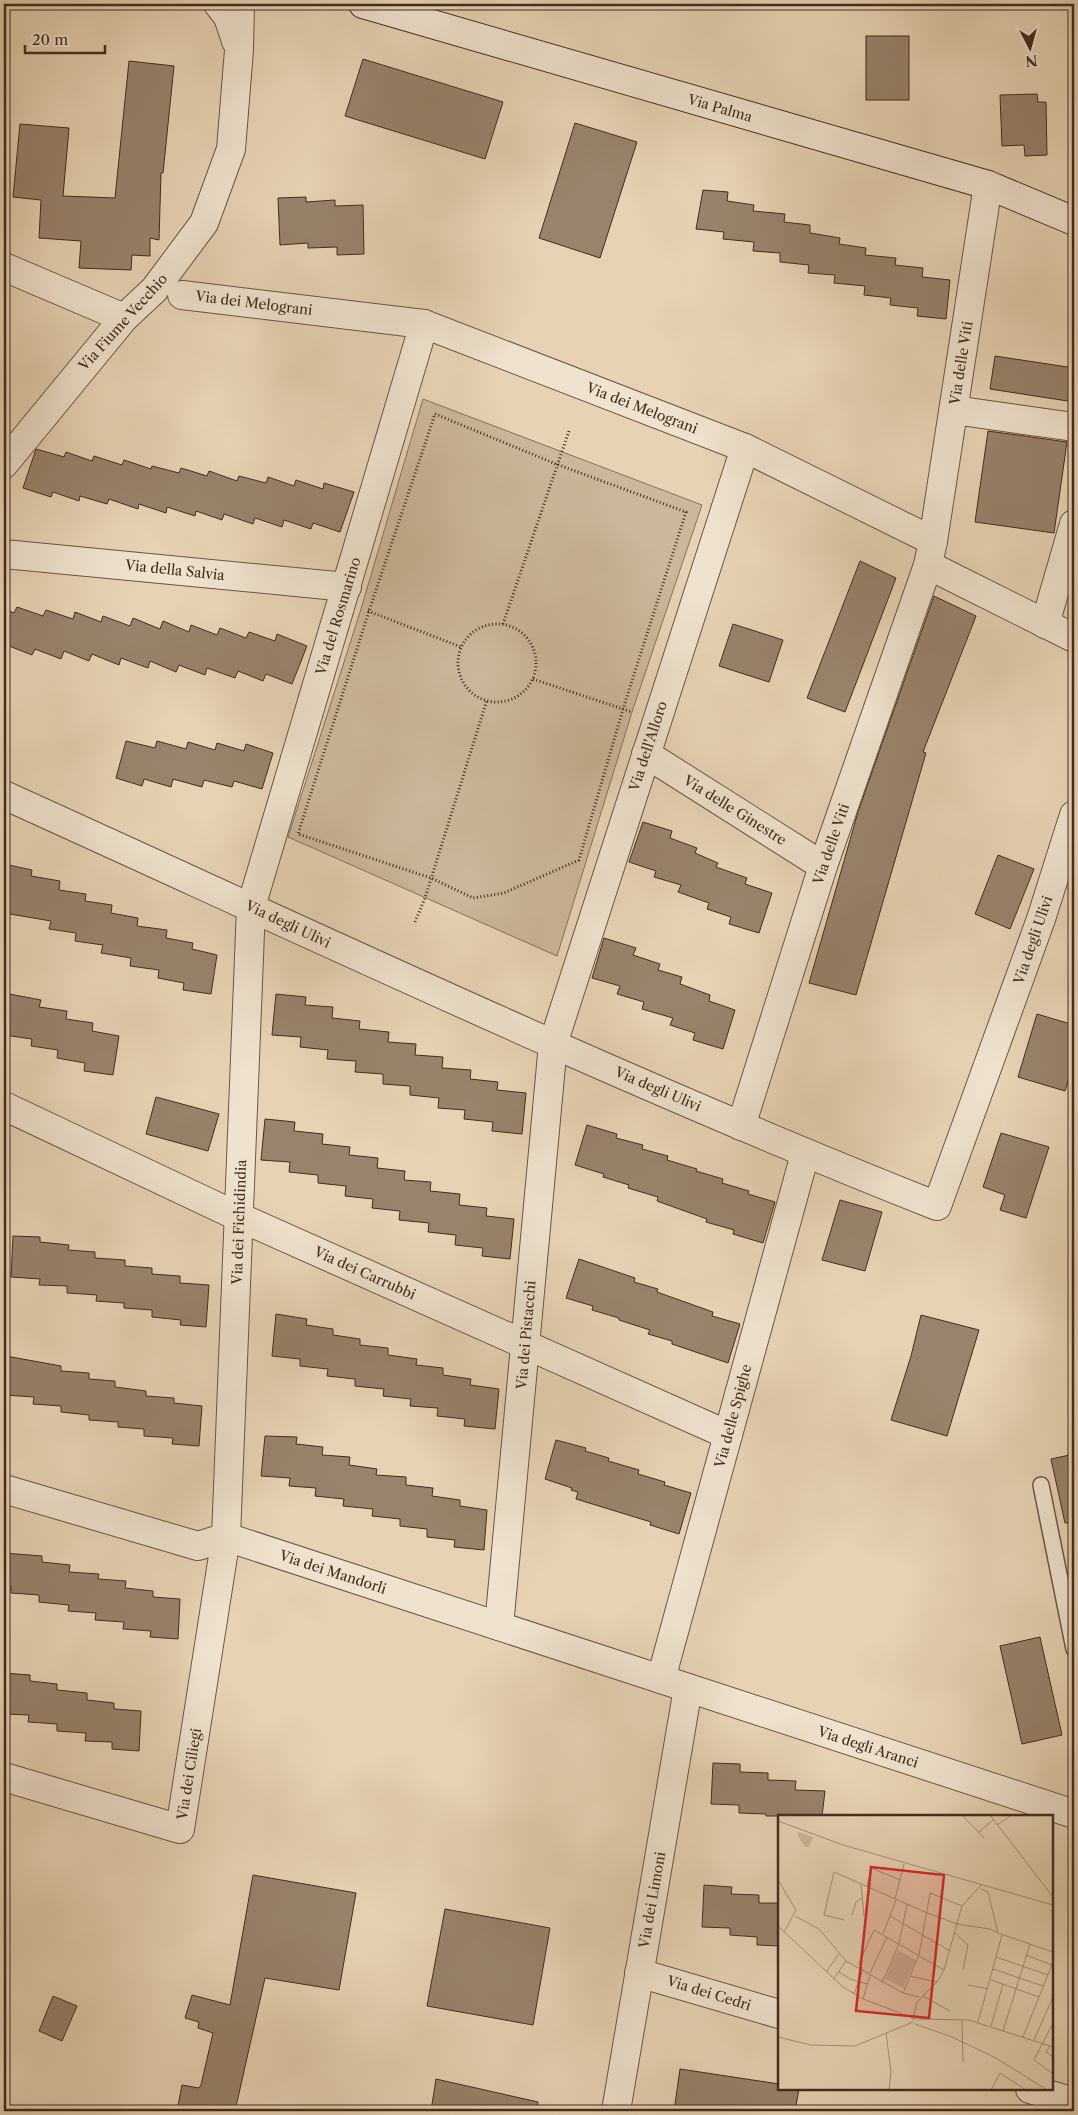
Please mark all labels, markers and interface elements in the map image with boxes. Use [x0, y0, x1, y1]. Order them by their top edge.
scale bar [25, 22, 105, 54]
north arrow [1006, 22, 1056, 72]
text: 20 m [32, 30, 68, 49]
text: N [1024, 51, 1038, 71]
street label: Via Palma [685, 90, 755, 126]
street label: Via Fiume Vecchio [74, 270, 171, 375]
street label: Via dei Melograni [193, 287, 314, 319]
street label: Via delle Viti [945, 320, 977, 407]
street label: Via dei Melograni [583, 378, 700, 437]
street label: Via del Rosmarino [311, 555, 364, 678]
street label: Via della Salvia [123, 556, 226, 584]
street label: Via dell'Alloro [625, 699, 671, 794]
street label: Via delle Ginestre [679, 771, 790, 849]
street label: Via delle Viti [808, 801, 853, 888]
street label: Via degli Ulivi [1009, 894, 1057, 987]
street label: Via degli Ulivi [242, 896, 334, 952]
street label: Via degli Ulivi [611, 1062, 704, 1115]
street label: Via dei Fichidindia [228, 1159, 250, 1286]
street label: Via dei Carrubbi [310, 1242, 419, 1303]
street label: Via dei Pistacchi [512, 1280, 540, 1391]
street label: Via delle Spighe [710, 1362, 756, 1471]
street label: Via dei Mandorli [276, 1546, 389, 1598]
street label: Via degli Aranci [815, 1722, 921, 1772]
street label: Via dei Ciliegi [173, 1727, 205, 1822]
inset map [778, 1815, 1053, 2090]
street label: Via dei Limoni [634, 1850, 669, 1951]
street label: Via dei Cedri [664, 1971, 753, 2014]

